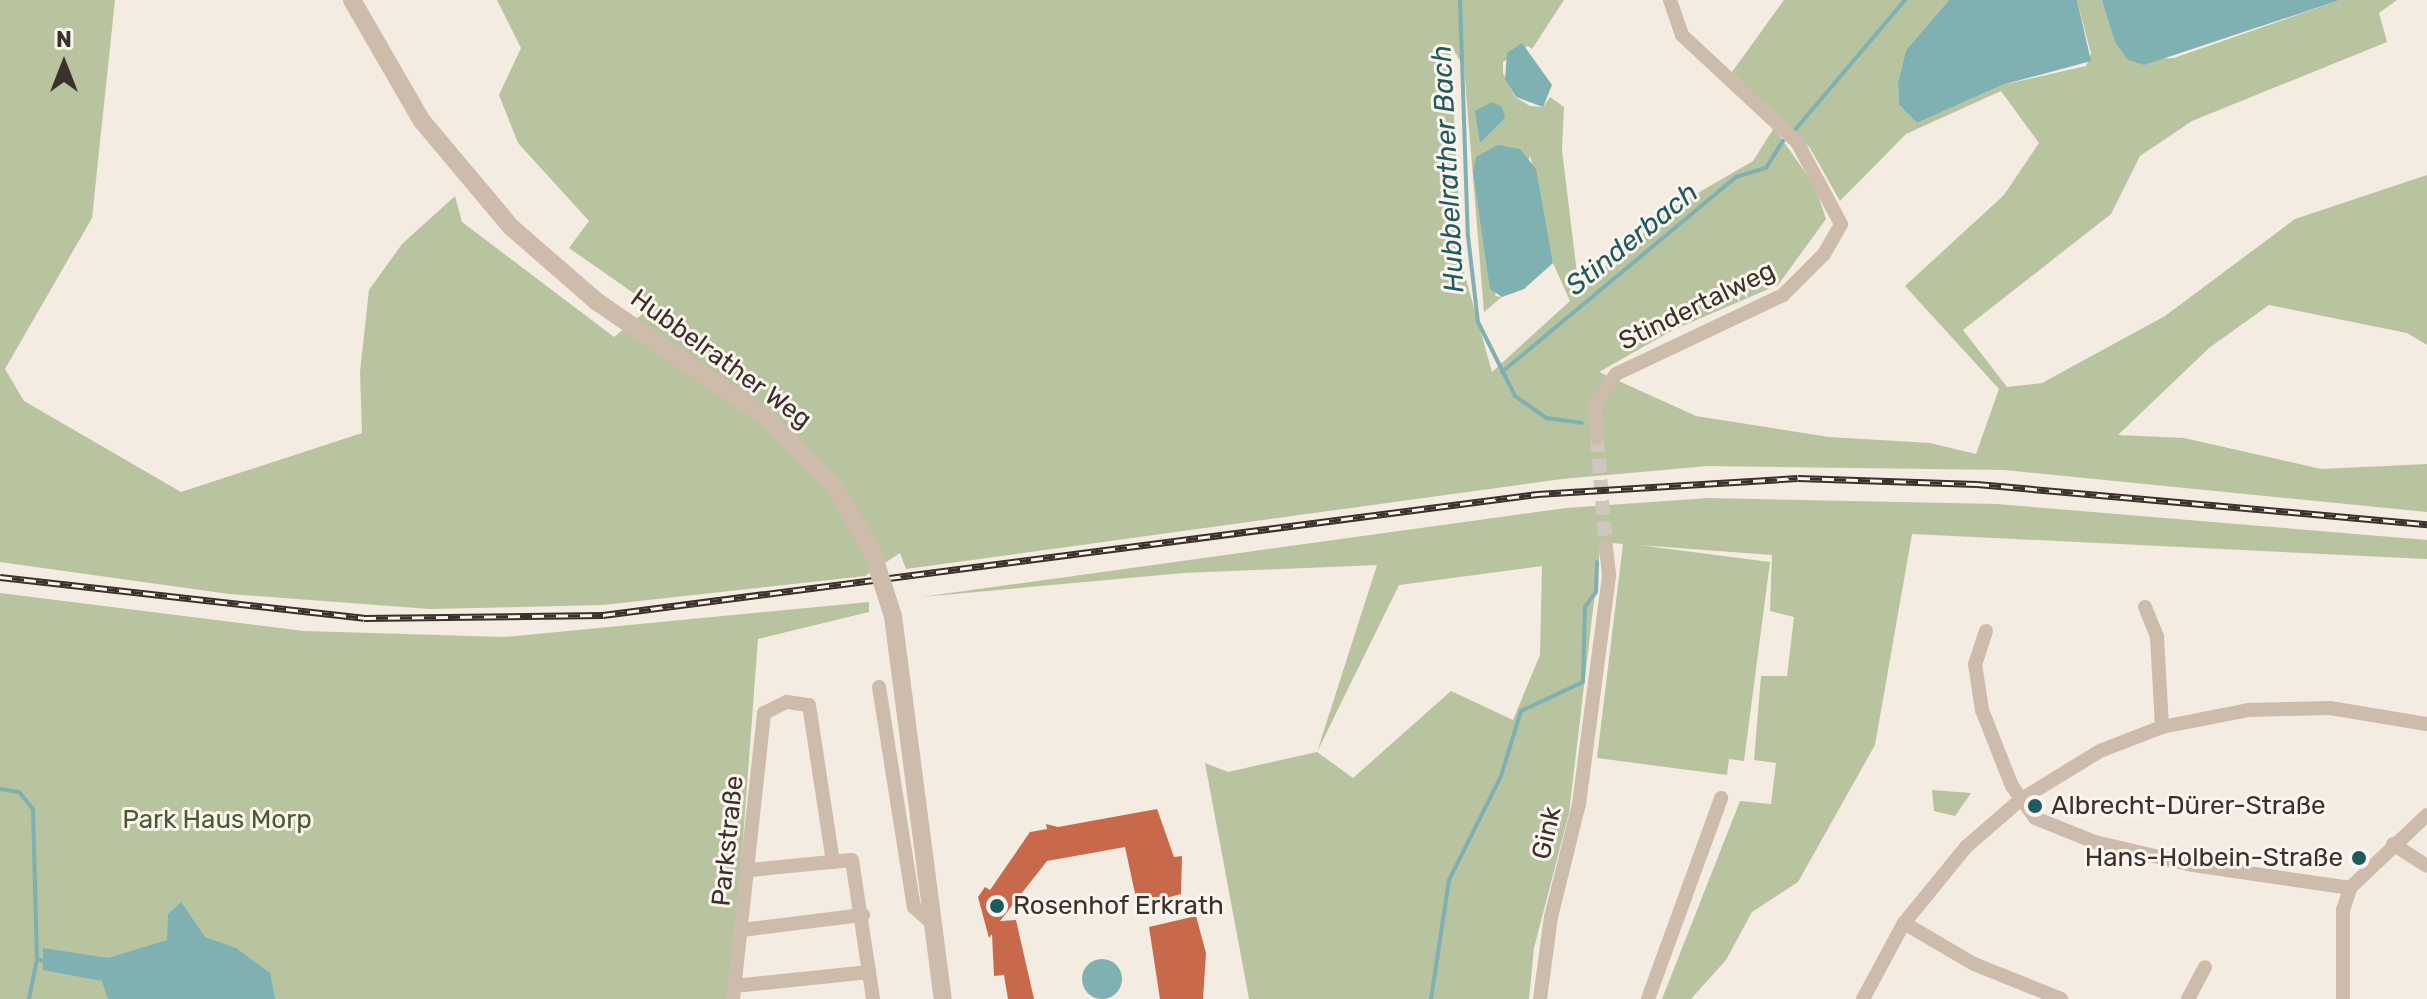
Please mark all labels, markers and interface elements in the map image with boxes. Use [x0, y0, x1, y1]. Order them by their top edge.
north arrow [24, 24, 104, 104]
text: N [56, 26, 72, 53]
water label: Hubbelrather Bach [1425, 44, 1471, 294]
water label: Stinderbach [1559, 175, 1705, 303]
street label: Stindertalweg [1614, 255, 1780, 357]
street label: Hubbelrather Weg [624, 283, 818, 435]
street label: Parkstraße [706, 774, 750, 908]
place label: Albrecht-Dürer-Straße [2051, 790, 2326, 822]
marker: Albrecht-Dürer-Straße [2026, 797, 2044, 815]
park label: Park Haus Morp [122, 804, 312, 836]
street label: Gink [1526, 804, 1568, 862]
place label: Hans-Holbein-Straße [2085, 842, 2343, 874]
marker: Hans-Holbein-Straße [2350, 849, 2368, 867]
place label: Rosenhof Erkrath [1013, 890, 1224, 922]
marker: Rosenhof Erkrath [988, 897, 1006, 915]

